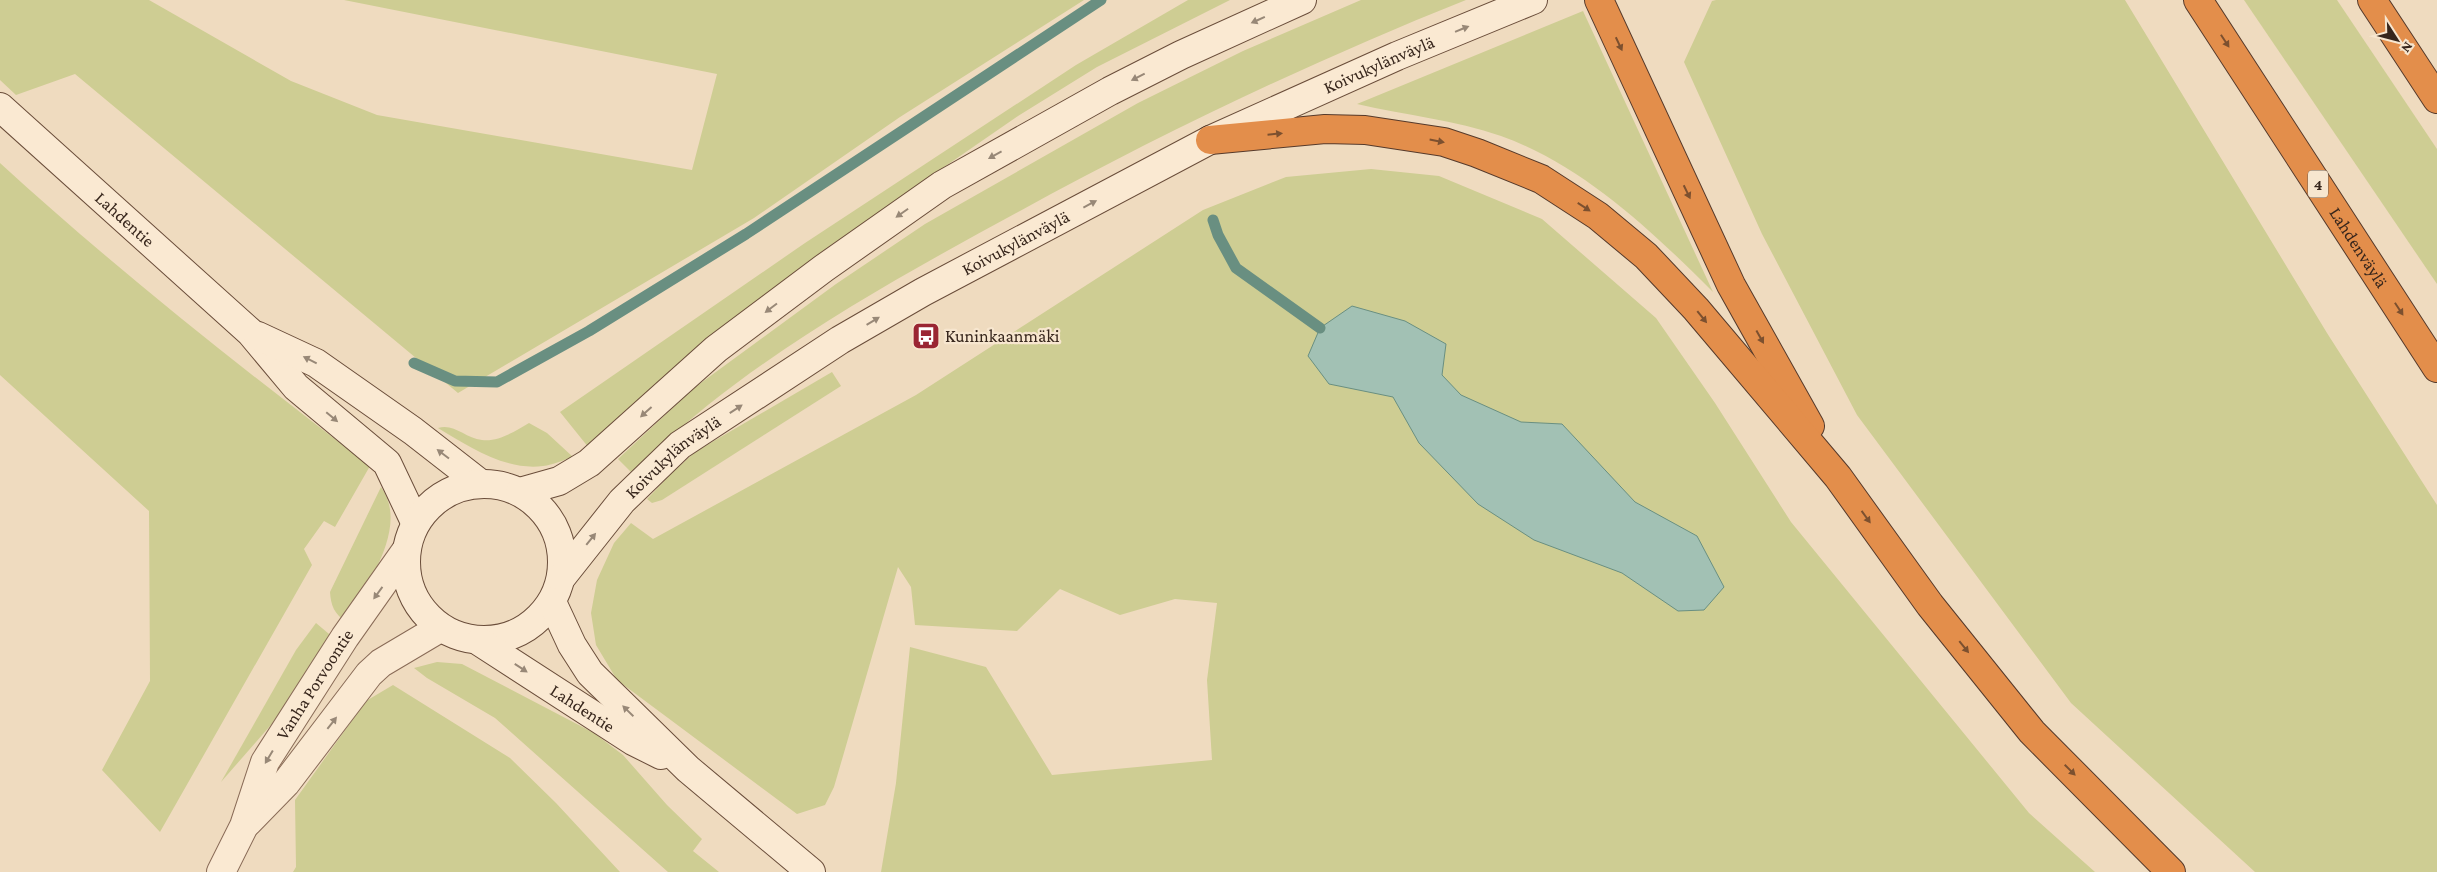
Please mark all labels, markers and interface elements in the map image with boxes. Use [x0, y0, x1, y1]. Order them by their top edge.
north arrow [2372, 15, 2422, 65]
one-way arrow [1251, 16, 1265, 24]
one-way arrow [1455, 25, 1470, 33]
street label: Koivukylänväylä [1321, 32, 1437, 98]
one-way arrow [2220, 34, 2229, 48]
one-way arrow [1615, 37, 1623, 51]
text: N [2398, 39, 2417, 57]
one-way arrow [1130, 73, 1145, 81]
one-way arrow [1268, 130, 1284, 138]
one-way arrow [1429, 137, 1444, 145]
one-way arrow [988, 151, 1003, 159]
road number: 4 [2308, 170, 2328, 198]
one-way arrow [1683, 185, 1691, 199]
street label: Lahdentie [91, 188, 159, 251]
one-way arrow [1082, 200, 1097, 208]
one-way arrow [1578, 202, 1591, 212]
street label: Lahdenväylä [2325, 203, 2392, 291]
street label: Koivukylänväylä [959, 206, 1073, 280]
one-way arrow [895, 208, 909, 218]
one-way arrow [764, 303, 777, 313]
one-way arrow [2394, 303, 2404, 316]
one-way arrow [1697, 311, 1708, 324]
one-way arrow [866, 317, 879, 326]
bus stop icon: Kuninkaanmäki [911, 321, 941, 351]
place label: Kuninkaanmäki [945, 326, 1060, 346]
one-way arrow [1756, 330, 1765, 343]
one-way arrow [303, 356, 317, 364]
one-way arrow [729, 404, 742, 414]
one-way arrow [640, 406, 652, 418]
one-way arrow [325, 411, 338, 422]
street label: Koivukylänväylä [621, 411, 724, 502]
one-way arrow [436, 449, 450, 459]
one-way arrow [1861, 510, 1872, 523]
one-way arrow [586, 533, 597, 546]
one-way arrow [373, 586, 383, 599]
street label: Vanha Porvoontie [272, 625, 357, 743]
one-way arrow [1958, 640, 1969, 653]
one-way arrow [514, 663, 528, 673]
street label: Lahdentie [546, 680, 618, 736]
one-way arrow [622, 705, 634, 717]
one-way arrow [327, 716, 337, 730]
one-way arrow [264, 751, 273, 764]
one-way arrow [2063, 764, 2075, 776]

